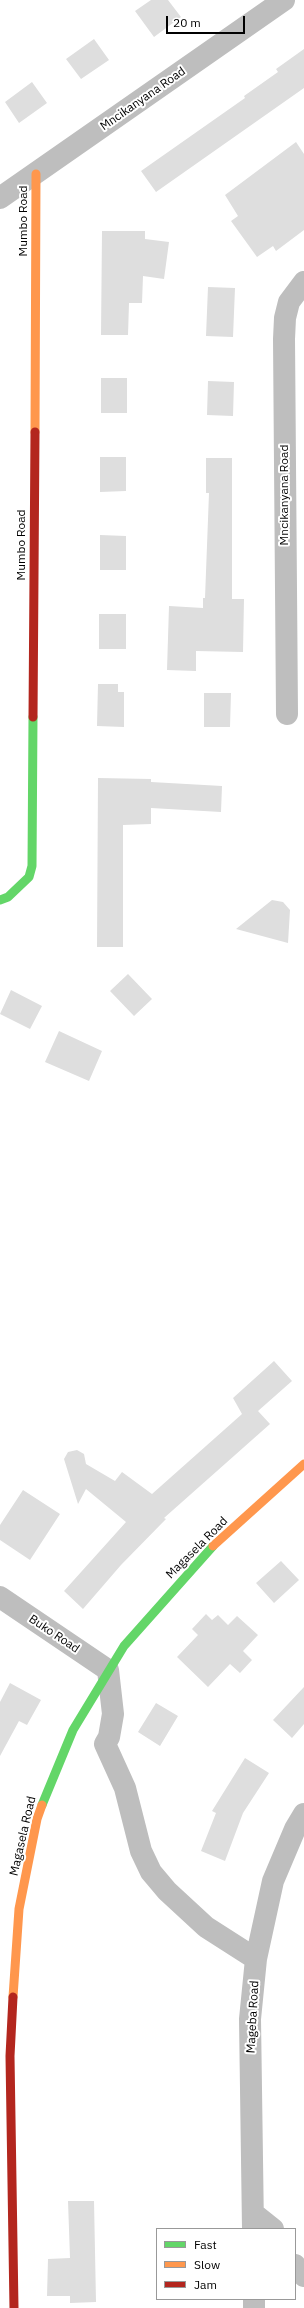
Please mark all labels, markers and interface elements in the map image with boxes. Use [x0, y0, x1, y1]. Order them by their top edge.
scale bar [168, 8, 247, 34]
text: 20 m [173, 15, 201, 30]
street label: Mncikanyana Road [98, 64, 188, 134]
street label: Mumbo Road [17, 185, 31, 257]
street label: Mncikanyana Road [278, 445, 292, 545]
street label: Mumbo Road [15, 509, 29, 581]
street label: Magasela Road [163, 1514, 231, 1582]
street label: Buko Road [26, 1612, 82, 1656]
street label: Magasela Road [7, 1795, 39, 1877]
street label: Mageba Road [244, 1980, 262, 2054]
legend [156, 2228, 296, 2300]
text: Fast [194, 2237, 217, 2252]
text: Slow [194, 2257, 220, 2272]
text: Jam [194, 2277, 217, 2292]

